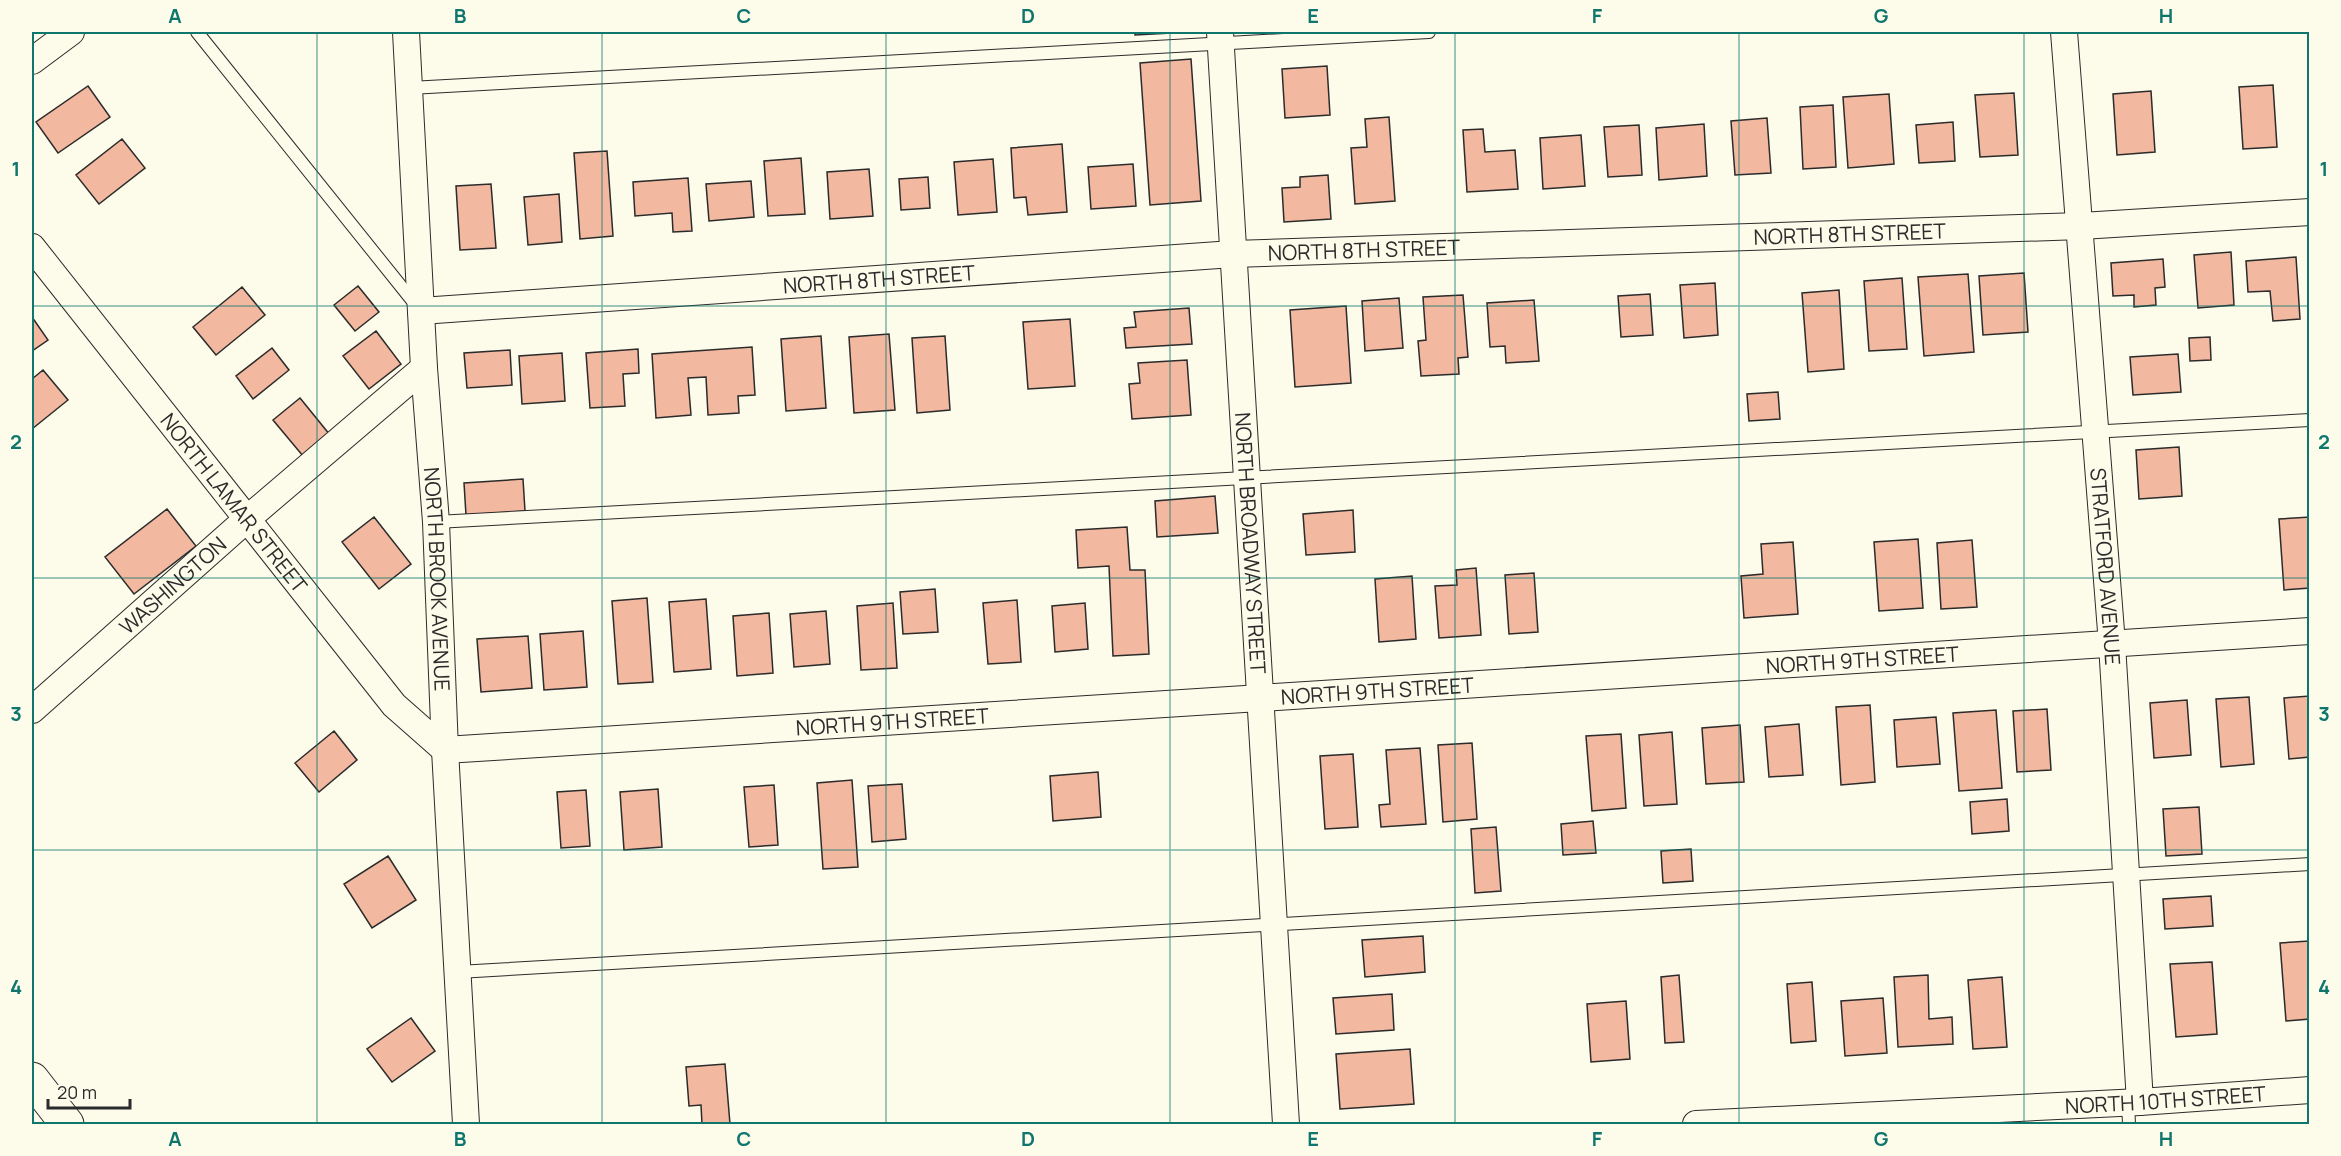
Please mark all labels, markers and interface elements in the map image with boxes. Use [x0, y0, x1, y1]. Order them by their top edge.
text: A [168, 2, 182, 29]
text: B [454, 2, 467, 29]
text: C [737, 2, 751, 29]
text: D [1021, 2, 1035, 29]
text: E [1307, 2, 1319, 29]
text: F [1592, 2, 1603, 29]
text: G [1874, 2, 1889, 29]
text: H [2159, 2, 2173, 29]
text: 1 [12, 155, 20, 182]
text: 1 [2320, 155, 2328, 182]
street label: NORTH 8TH STREET [1753, 216, 1947, 251]
street label: NORTH 8TH STREET [1267, 232, 1461, 267]
street label: NORTH 8TH STREET [782, 258, 976, 300]
street label: NORTH LAMAR STREET [154, 407, 314, 599]
street label: NORTH BROADWAY STREET [1229, 411, 1273, 675]
text: 2 [10, 428, 22, 455]
text: 2 [2318, 428, 2330, 455]
street label: NORTH BROOK AVENUE [418, 466, 457, 692]
street label: STRATFORD AVENUE [2084, 466, 2127, 666]
street label: WASHINGTON [113, 530, 232, 640]
street label: NORTH 9TH STREET [1765, 639, 1960, 680]
street label: NORTH 9TH STREET [1280, 670, 1475, 711]
text: 3 [10, 700, 22, 727]
text: 3 [2318, 700, 2330, 727]
street label: NORTH 9TH STREET [795, 701, 990, 742]
text: 4 [10, 973, 22, 1000]
text: 4 [2318, 973, 2330, 1000]
scale bar [48, 1072, 130, 1110]
street label: NORTH 10TH STREET [2064, 1079, 2267, 1120]
text: 20 m [57, 1080, 97, 1104]
text: A [168, 1125, 182, 1152]
text: B [454, 1125, 467, 1152]
text: C [737, 1125, 751, 1152]
text: D [1021, 1125, 1035, 1152]
text: E [1307, 1125, 1319, 1152]
text: F [1592, 1125, 1603, 1152]
text: G [1874, 1125, 1889, 1152]
text: H [2159, 1125, 2173, 1152]

